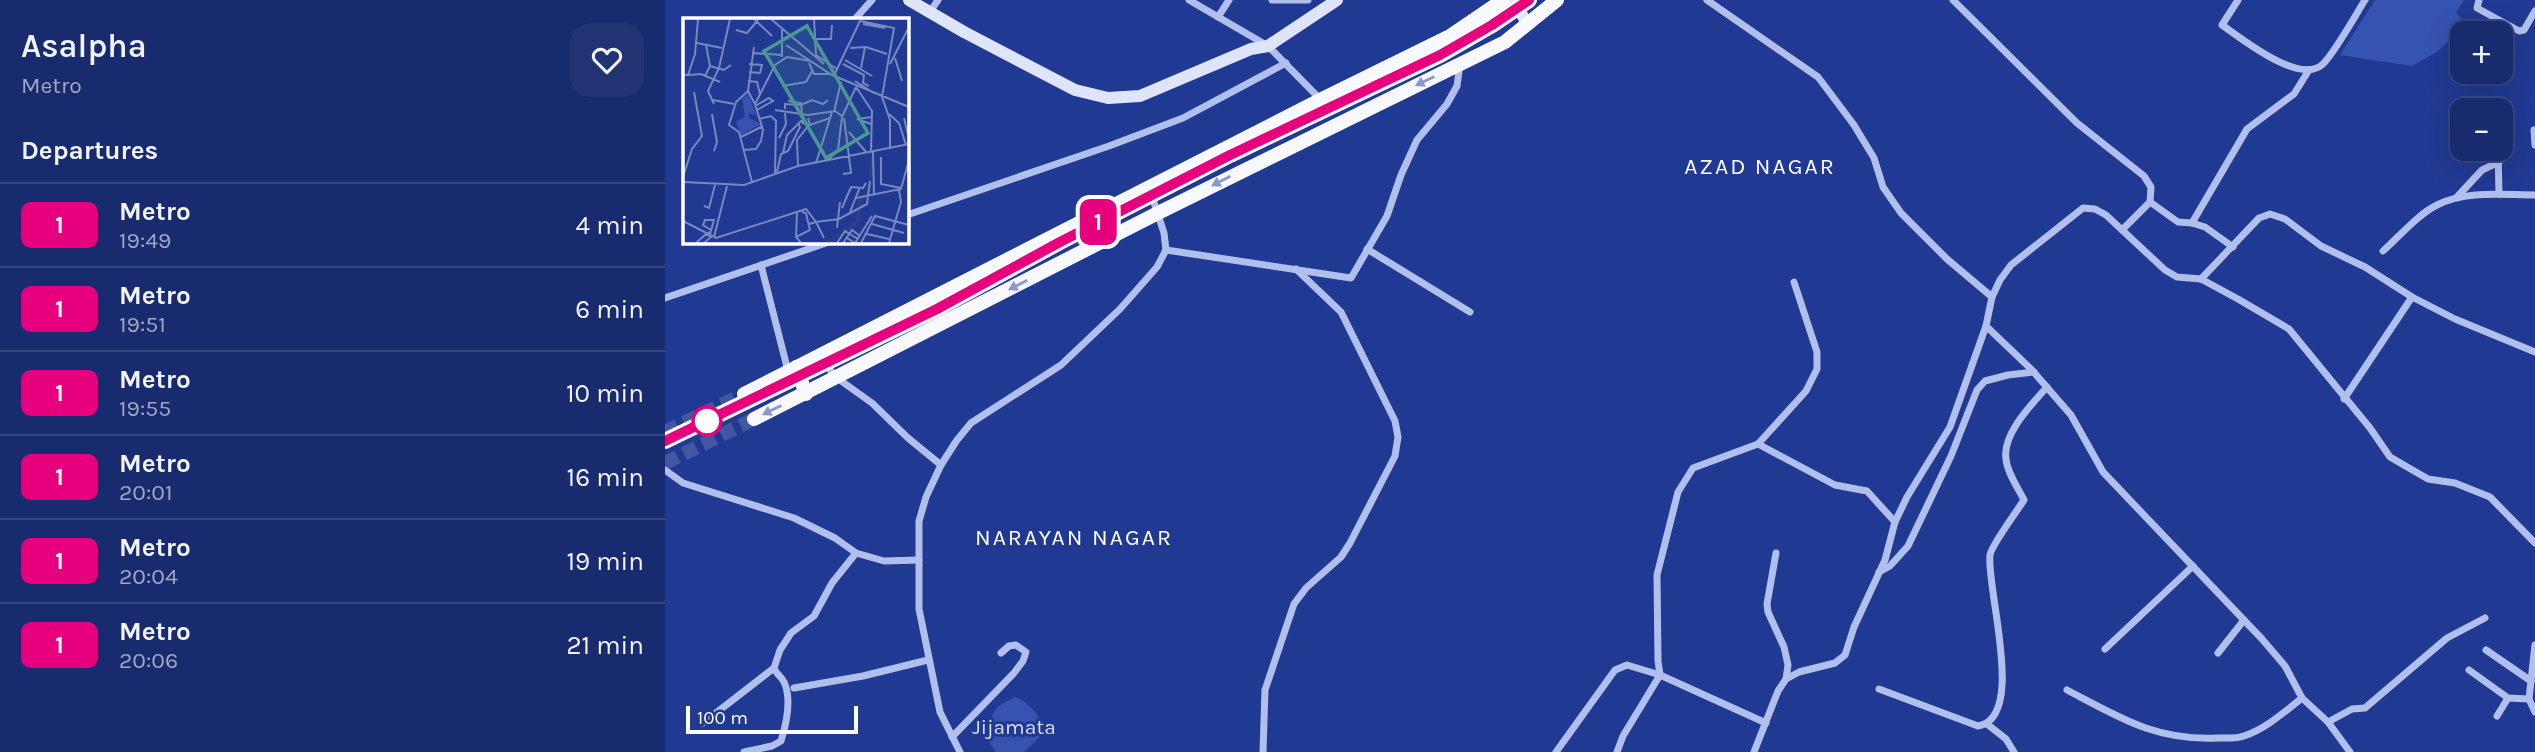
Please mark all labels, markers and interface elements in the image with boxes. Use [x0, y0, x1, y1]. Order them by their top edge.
inset map [683, 18, 908, 243]
map controls [2450, 21, 2513, 161]
button: + [2450, 21, 2513, 84]
button: heart [570, 23, 644, 97]
text: Asalpha [21, 27, 147, 65]
text: Metro [21, 72, 82, 99]
one-way arrow [1415, 75, 1435, 86]
button: − [2450, 98, 2513, 161]
text: Departures [21, 135, 158, 166]
district label: AZAD NAGAR [1684, 153, 1836, 180]
one-way arrow [1211, 176, 1231, 187]
text: Metro [119, 196, 191, 227]
line badge: 1 [1075, 199, 1121, 245]
text: 1 [1094, 208, 1102, 236]
text: 4 min [576, 210, 644, 241]
text: 1 [55, 211, 64, 239]
text: 19:49 [119, 227, 171, 254]
one-way arrow [1008, 278, 1028, 290]
text: Metro [119, 280, 191, 311]
text: 6 min [575, 294, 644, 325]
text: 1 [55, 295, 64, 323]
text: 19:51 [119, 311, 166, 338]
text: Metro [119, 364, 191, 395]
text: 10 min [566, 378, 644, 409]
text: 1 [55, 379, 64, 407]
text: 19:55 [119, 395, 171, 422]
one-way arrow [762, 405, 782, 416]
unlabelled marker [692, 406, 722, 436]
text: Metro [119, 448, 191, 479]
text: 16 min [567, 462, 644, 493]
text: 1 [55, 463, 64, 491]
text: 20:01 [119, 479, 173, 506]
district label: NARAYAN NAGAR [975, 524, 1173, 551]
text: Metro [119, 532, 191, 563]
text: 19 min [566, 546, 644, 577]
text: 1 [55, 547, 64, 575]
text: 20:04 [119, 563, 178, 590]
text: Metro [119, 616, 191, 647]
text: 21 min [566, 630, 644, 661]
text: 1 [55, 631, 64, 659]
text: 20:06 [119, 647, 178, 674]
scale bar [686, 703, 857, 735]
text: 100 m [697, 707, 748, 729]
park label: Jijamata [972, 715, 1056, 739]

